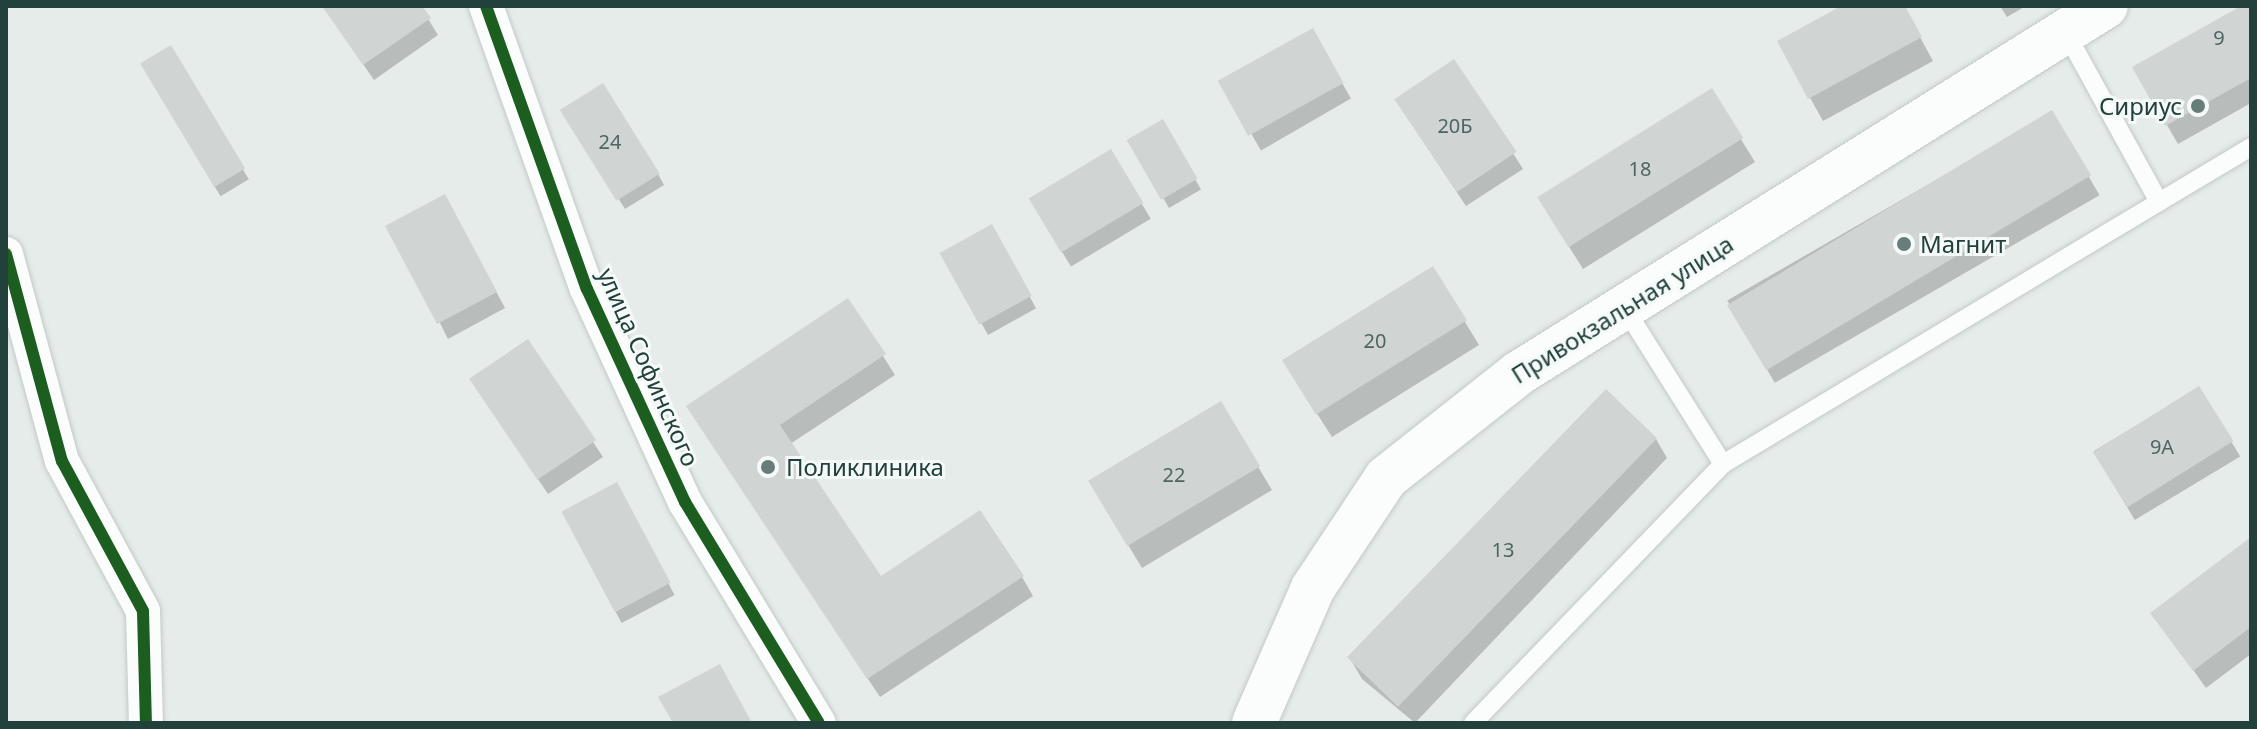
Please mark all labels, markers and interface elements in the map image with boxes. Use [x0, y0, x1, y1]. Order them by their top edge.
house number: 9 [2213, 25, 2225, 49]
place label: Сириус [2099, 92, 2182, 120]
marker: Сириус [2189, 97, 2207, 115]
house number: 20Б [1437, 113, 1473, 137]
house number: 24 [599, 129, 621, 153]
house number: 18 [1629, 156, 1651, 180]
street label: Привокзальная улица [1506, 229, 1738, 389]
place label: Магнит [1920, 230, 2006, 258]
marker: Магнит [1895, 235, 1913, 253]
street label: улица Софинского [592, 263, 706, 471]
house number: 20 [1364, 328, 1386, 352]
house number: 9А [2150, 434, 2174, 458]
place label: Поликлиника [786, 453, 944, 481]
marker: Поликлиника [757, 456, 779, 478]
house number: 22 [1163, 462, 1185, 486]
house number: 13 [1492, 537, 1514, 561]

